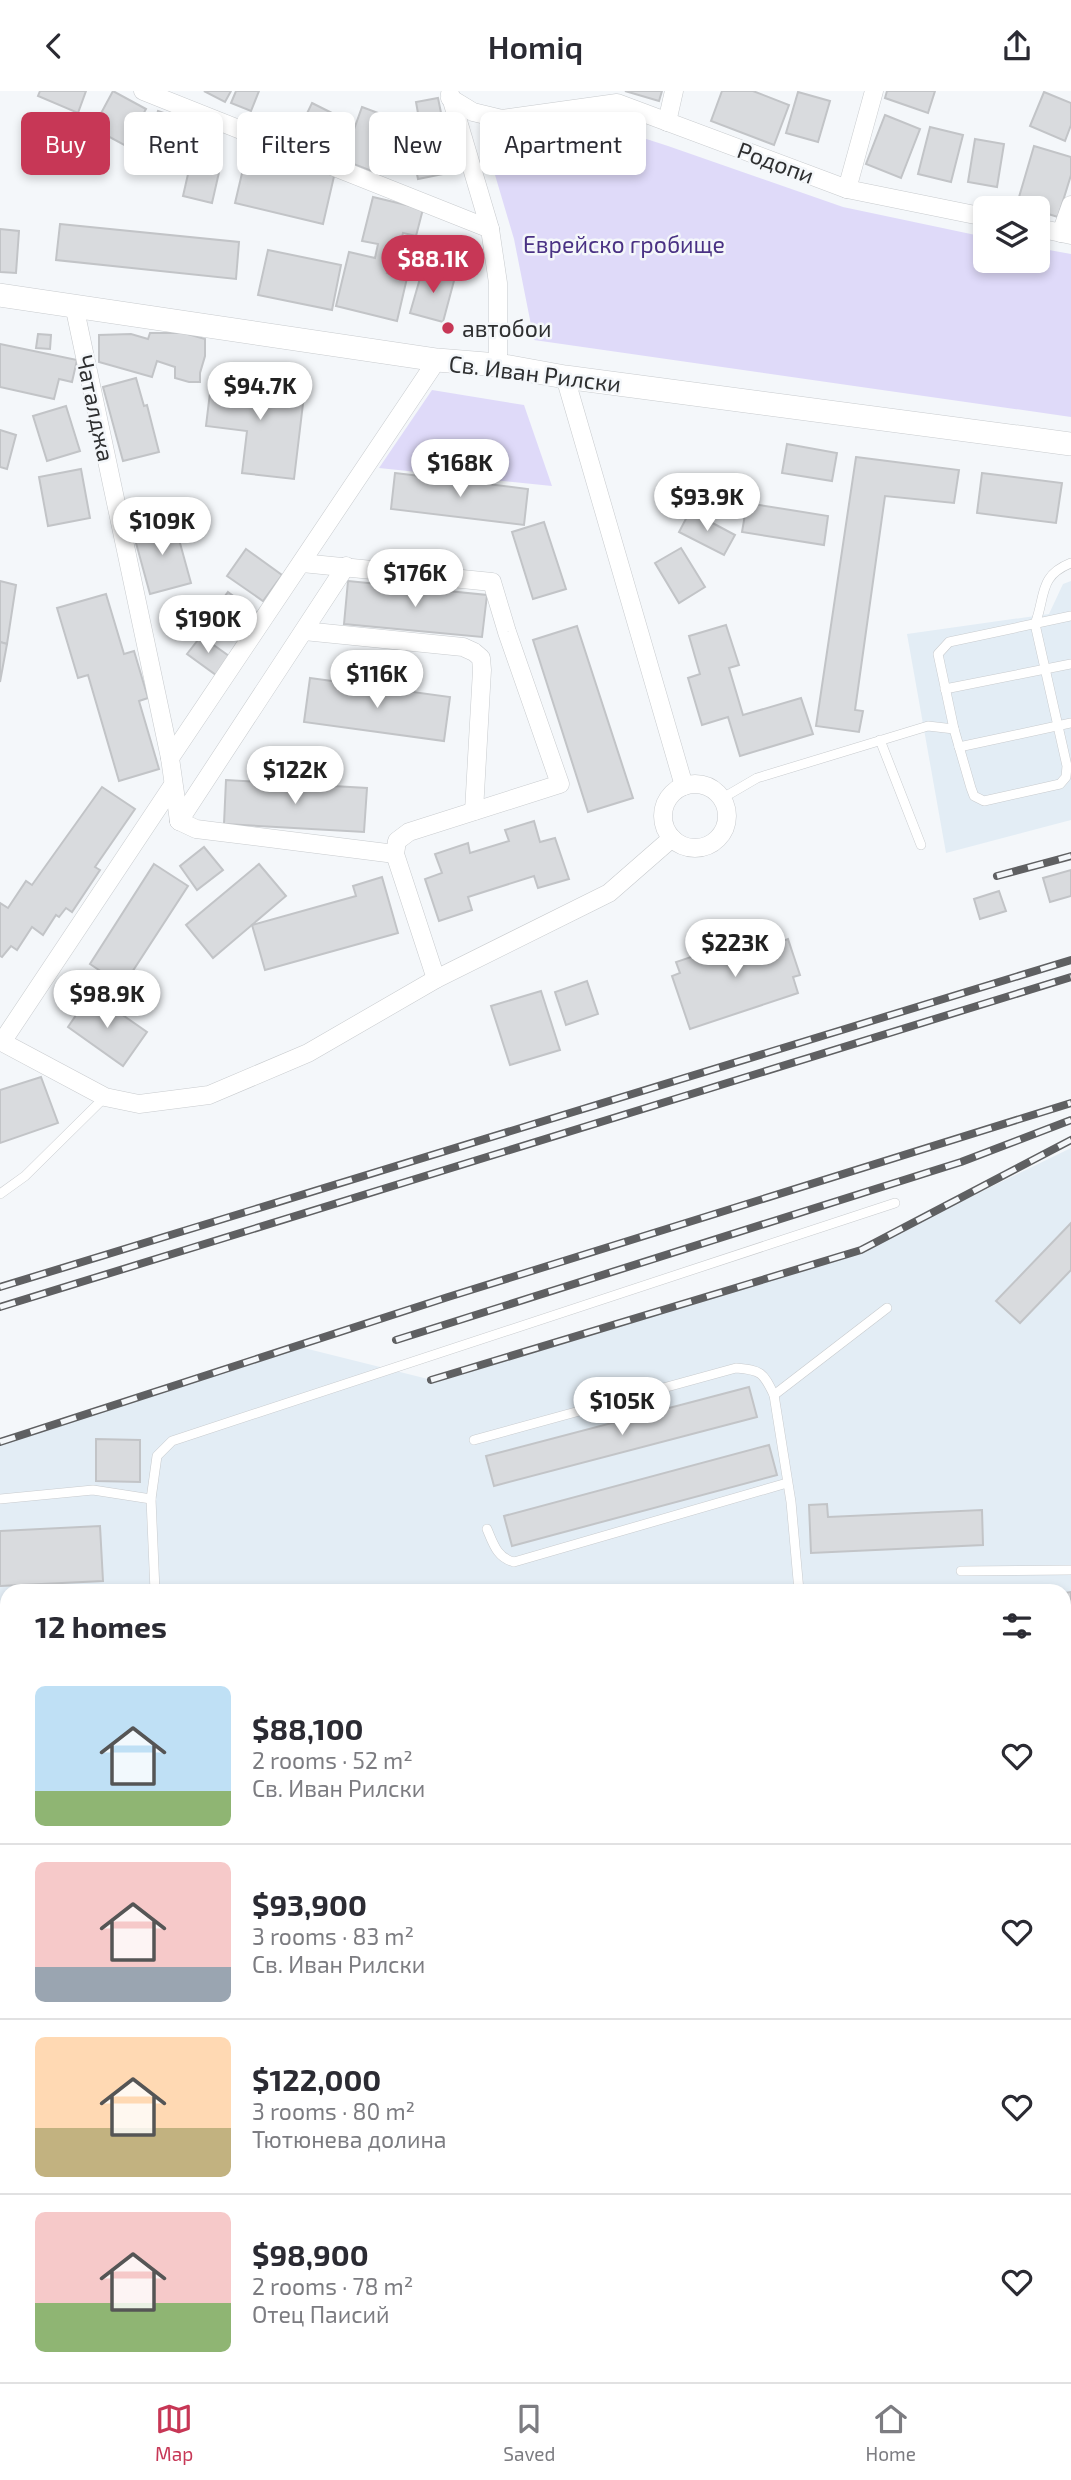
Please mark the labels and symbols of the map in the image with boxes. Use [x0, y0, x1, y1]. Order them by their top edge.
street label: Родопи [734, 135, 818, 189]
park label: Еврейско гробище [523, 230, 725, 258]
pin: $88.1K [376, 235, 490, 295]
place label: автобои [462, 314, 551, 342]
marker: автобои [440, 320, 456, 336]
street label: Св. Иван Рилски [447, 349, 623, 397]
street label: Чаталджа [71, 352, 121, 464]
pin: $94.7K [203, 363, 317, 422]
pin: $168K [411, 439, 509, 499]
pin: $93.9K [650, 473, 764, 533]
pin: $109K [113, 497, 211, 557]
pin: $176K [366, 549, 464, 609]
pin: $190K [159, 595, 257, 655]
pin: $116K [328, 651, 426, 710]
pin: $122K [246, 747, 344, 806]
pin: $223K [686, 919, 784, 979]
pin: $98.9K [50, 971, 164, 1030]
pin: $105K [573, 1377, 671, 1437]

